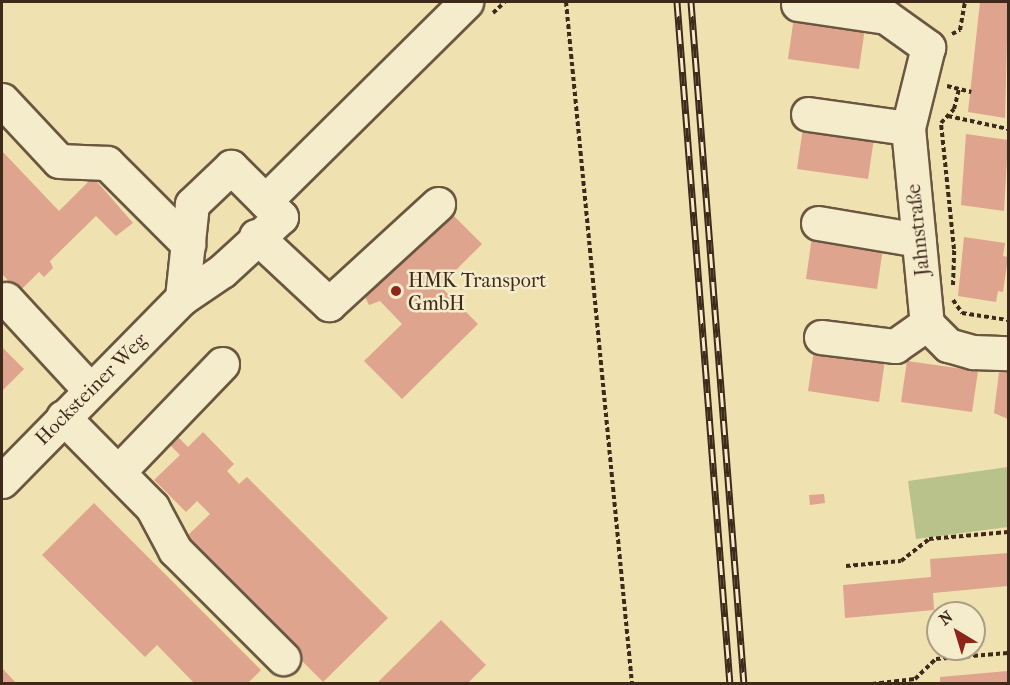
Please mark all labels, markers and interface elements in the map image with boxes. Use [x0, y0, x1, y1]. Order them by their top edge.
street label: Jahnstraße [901, 183, 935, 277]
place label: HMK Transport GmbH [408, 268, 546, 315]
marker: HMK Transport GmbH [389, 284, 403, 298]
street label: Hocksteiner Weg [30, 328, 152, 450]
north arrow [926, 601, 986, 661]
text: N [935, 607, 956, 629]

